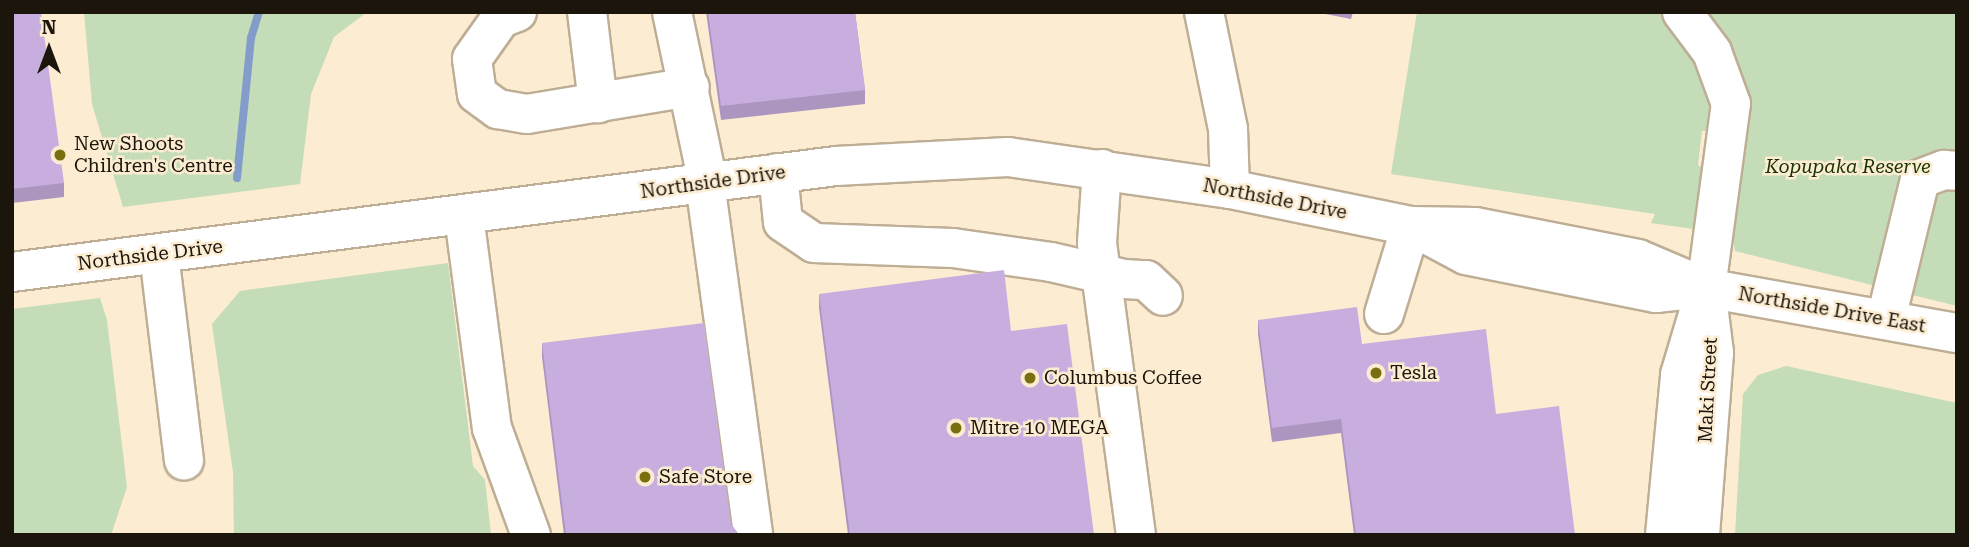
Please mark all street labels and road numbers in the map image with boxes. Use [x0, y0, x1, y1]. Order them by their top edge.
street label: Northside Drive [639, 161, 787, 203]
street label: Northside Drive [1201, 174, 1349, 224]
street label: Northside Drive [76, 235, 224, 275]
street label: Northside Drive East [1737, 282, 1927, 338]
street label: Maki Street [1694, 337, 1722, 443]

